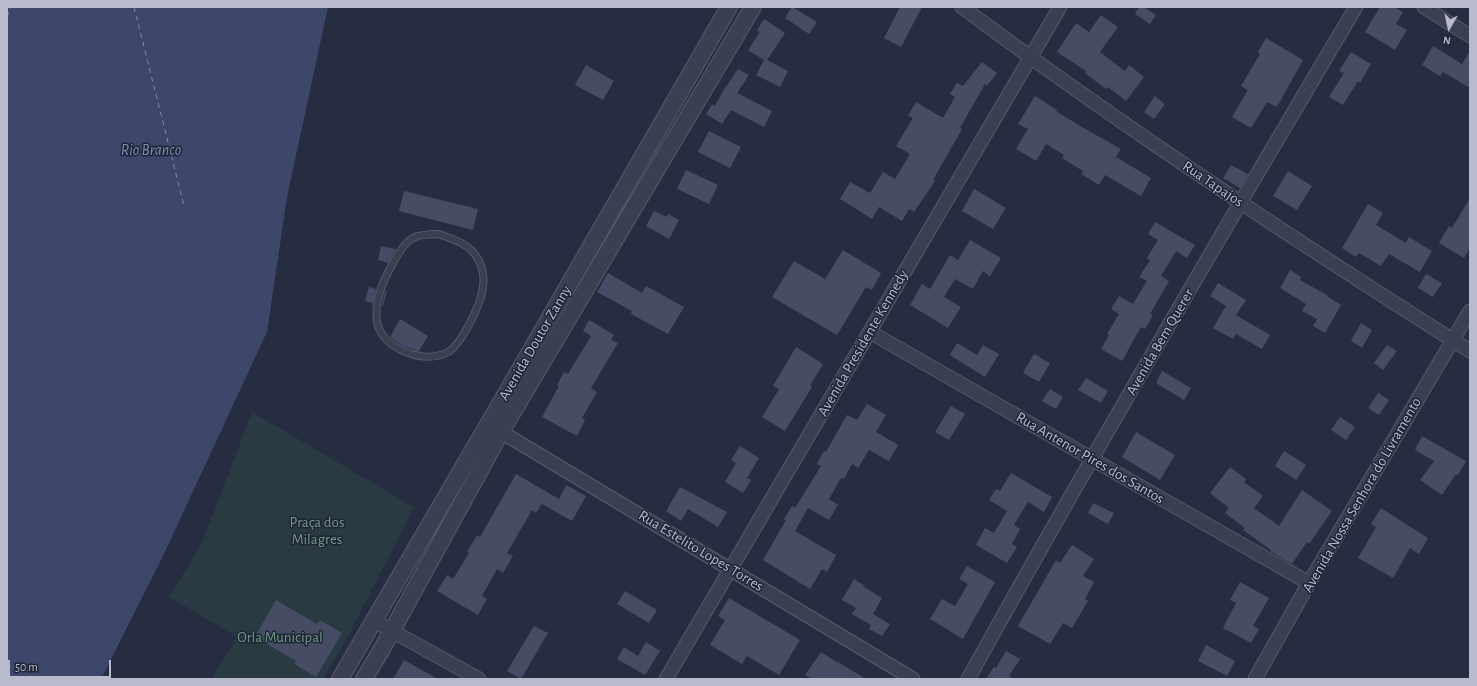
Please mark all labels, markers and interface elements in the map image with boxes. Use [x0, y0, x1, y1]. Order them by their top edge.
north arrow [1429, 8, 1469, 48]
text: N [1442, 34, 1452, 46]
water label: Rio Branco [121, 140, 181, 160]
street label: Rua Tapajos [1179, 157, 1247, 211]
street label: Avenida Presidente Kennedy [814, 267, 912, 419]
street label: Avenida Doutor Zanny [495, 282, 575, 404]
street label: Avenida Bem Querer [1122, 286, 1198, 398]
street label: Avenida Nossa Senhora do Livramento [1299, 394, 1425, 596]
street label: Rua Antenor Pires dos Santos [1013, 408, 1167, 508]
street label: Rua Estelito Lopes Torres [635, 507, 767, 595]
park label: Praça dos Milagres [290, 513, 344, 548]
park label: Orla Municipal [237, 628, 323, 646]
scale bar [10, 652, 113, 678]
text: 50 m [15, 661, 38, 673]

